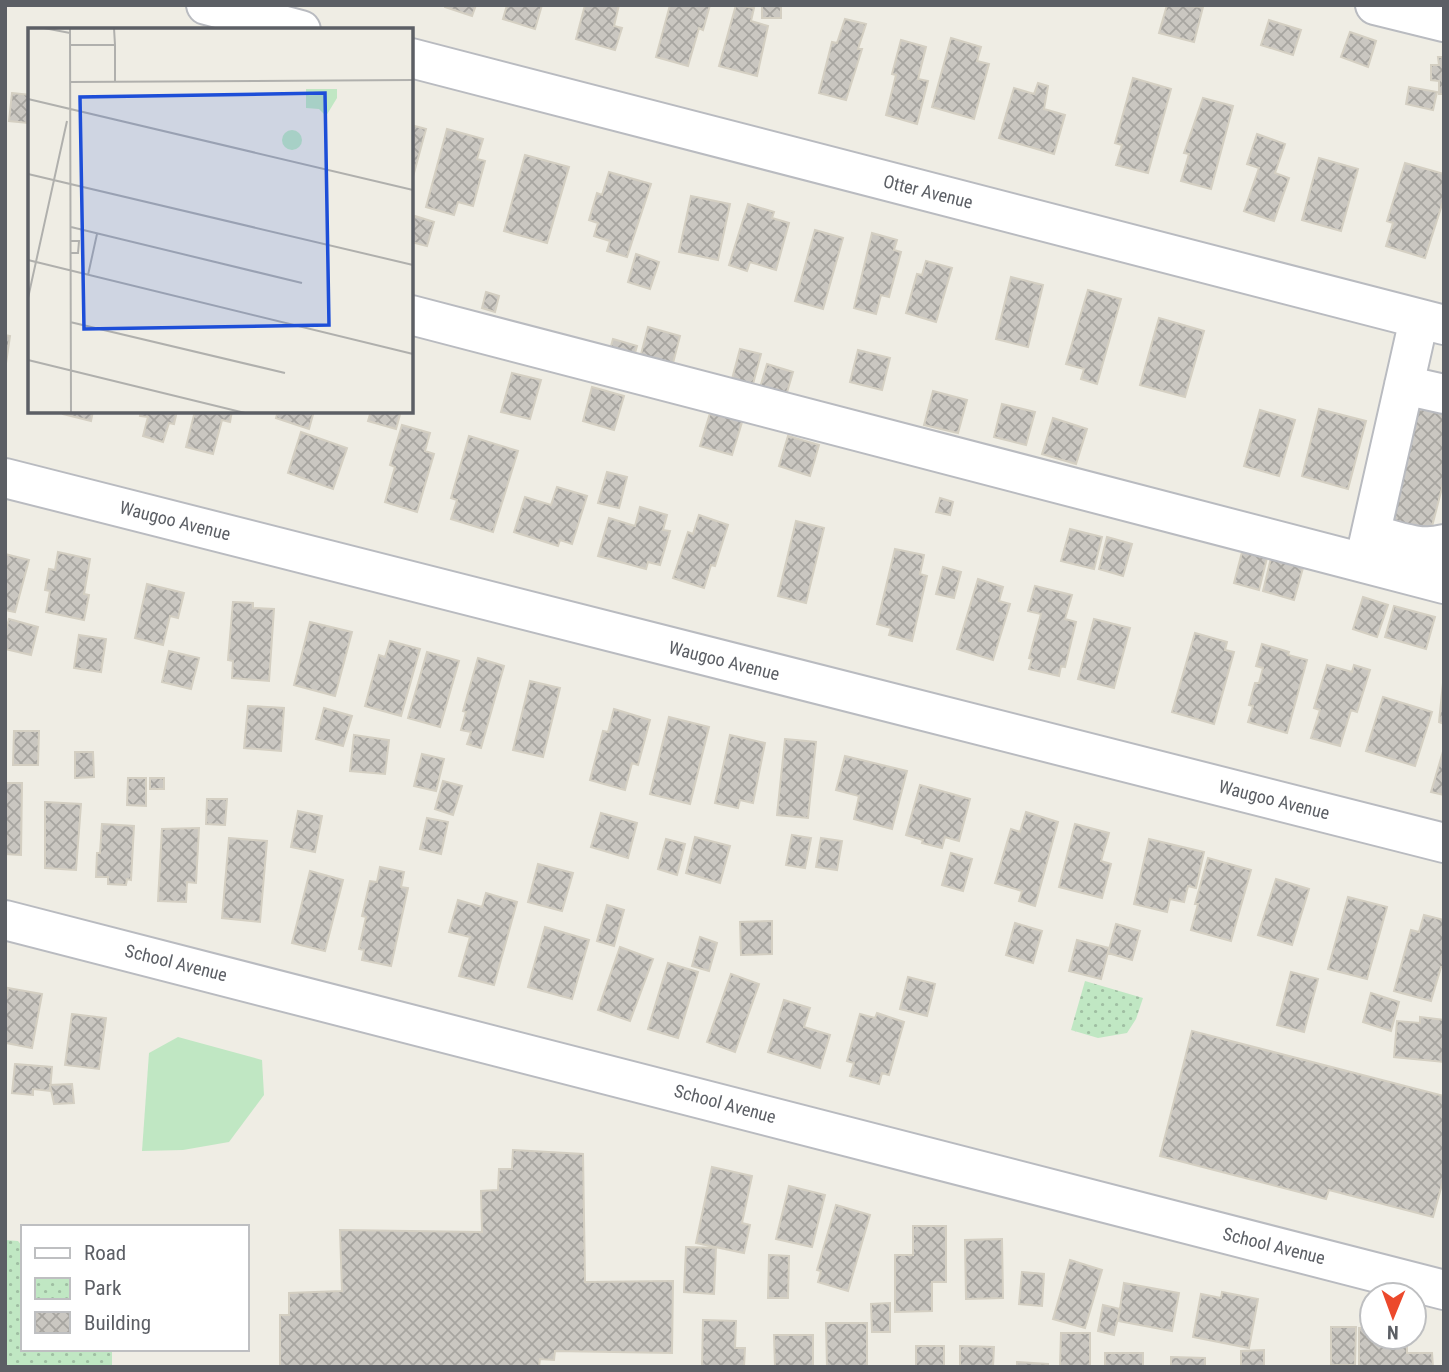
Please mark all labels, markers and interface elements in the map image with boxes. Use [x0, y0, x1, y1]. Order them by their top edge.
inset map [28, 28, 413, 413]
street label: Otter Avenue [881, 170, 975, 213]
street label: Waugoo Avenue [117, 497, 233, 544]
street label: Waugoo Avenue [666, 637, 782, 684]
street label: Waugoo Avenue [1216, 776, 1332, 823]
street label: School Avenue [123, 940, 229, 985]
street label: School Avenue [672, 1080, 778, 1127]
street label: School Avenue [1221, 1223, 1327, 1268]
legend [21, 1225, 248, 1351]
text: Road [84, 1241, 126, 1265]
text: Park [84, 1276, 122, 1300]
north arrow [1358, 1281, 1428, 1351]
text: Building [84, 1311, 151, 1335]
text: N [1387, 1321, 1399, 1344]

